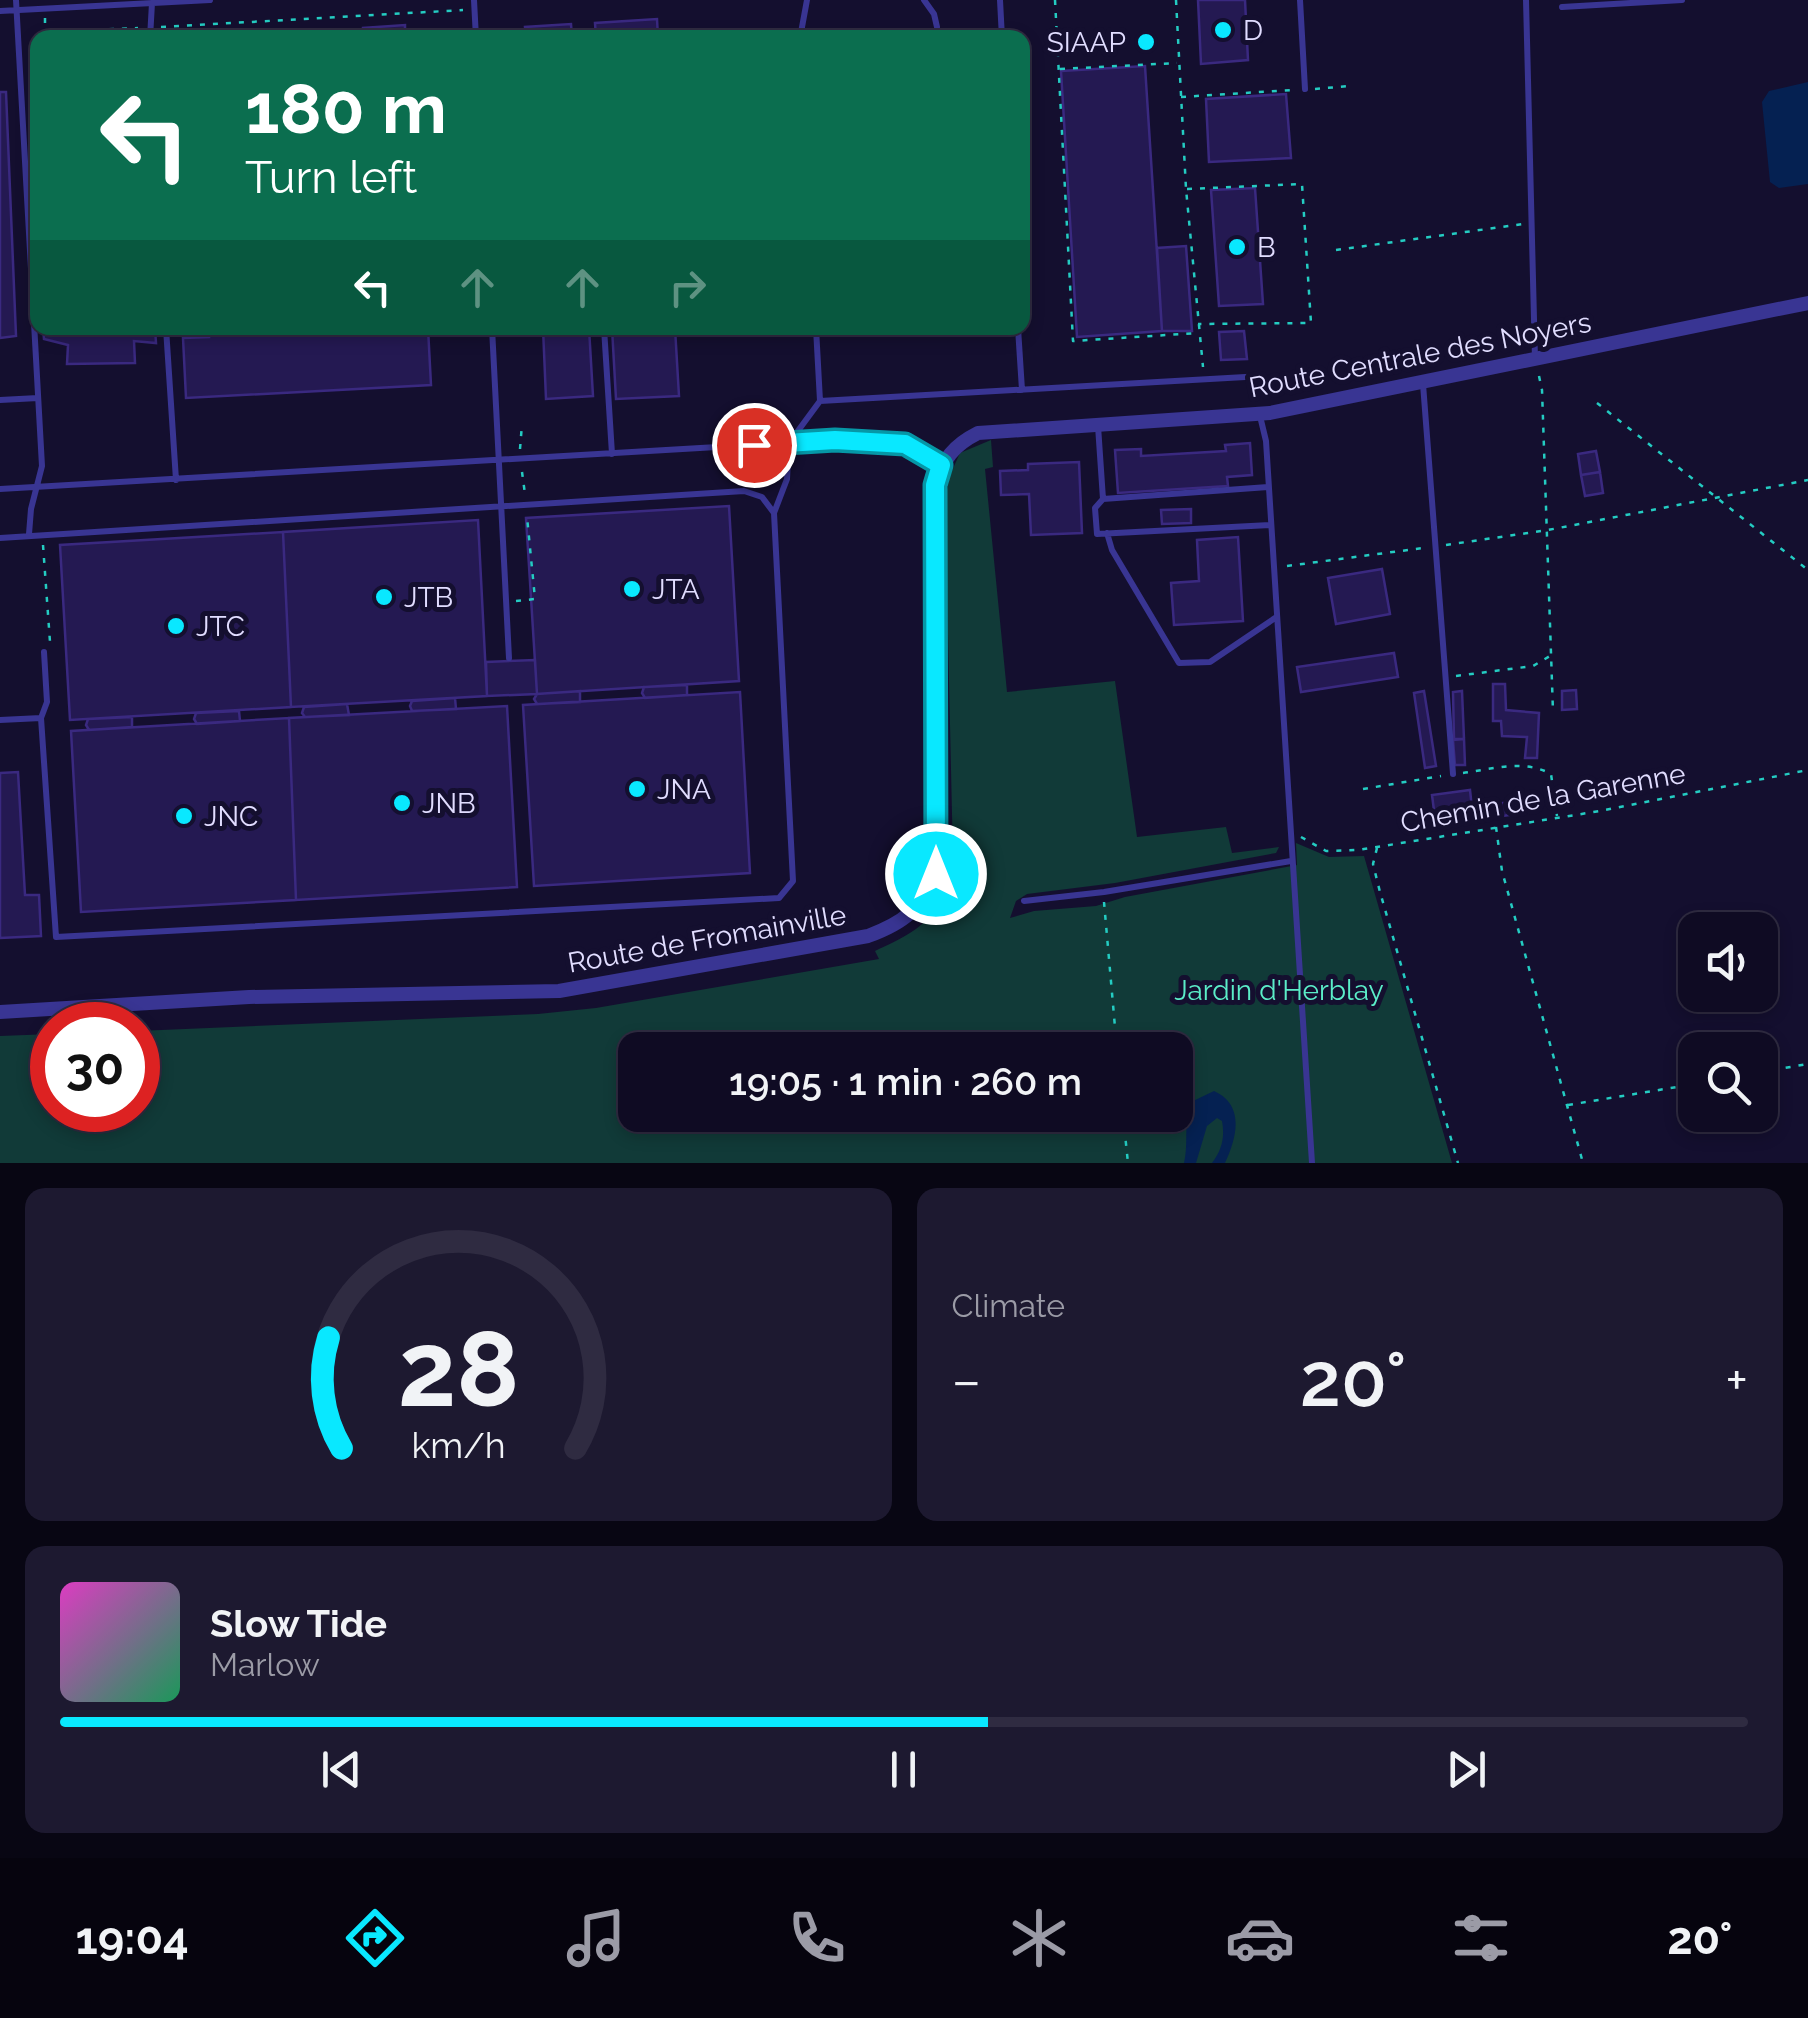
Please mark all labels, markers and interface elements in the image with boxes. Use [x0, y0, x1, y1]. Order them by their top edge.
place label: D [1243, 14, 1263, 47]
marker: D [1212, 19, 1234, 41]
place label: SIAAP [1047, 26, 1126, 59]
marker: SIAAP [1135, 31, 1157, 53]
text: 180 m [245, 67, 447, 149]
icon: left [80, 70, 210, 200]
text: Turn left [245, 151, 417, 204]
place label: B [1257, 231, 1276, 264]
marker: B [1226, 236, 1248, 258]
icon: left [345, 260, 400, 315]
icon: ahead [450, 260, 505, 315]
icon: ahead [555, 260, 610, 315]
icon: right [660, 260, 715, 315]
street label: Route Centrale des Noyers [1246, 306, 1594, 404]
pin [712, 403, 797, 488]
icon: arrive [727, 418, 782, 473]
place label: JTA [652, 573, 700, 606]
marker: JTA [621, 578, 643, 600]
place label: JTB [404, 581, 453, 614]
marker: JTB [373, 586, 395, 608]
place label: JTC [196, 610, 245, 643]
marker: JTC [165, 615, 187, 637]
street label: Chemin de la Garenne [1398, 757, 1688, 839]
place label: JNA [657, 773, 711, 806]
marker: JNA [626, 778, 648, 800]
place label: JNB [422, 787, 476, 820]
marker: JNB [391, 792, 413, 814]
place label: JNC [204, 800, 258, 833]
marker: JNC [173, 805, 195, 827]
position arrow [884, 822, 988, 926]
street label: Route de Fromainville [565, 898, 849, 980]
map controls [1678, 912, 1778, 1132]
button: sound [1678, 912, 1778, 1012]
park label: Jardin d'Herblay [1174, 974, 1384, 1007]
speed limit sign: 30 [30, 1002, 160, 1132]
button: search [1678, 1032, 1778, 1132]
text: 19:05 · 1 min · 260 m [729, 1059, 1082, 1104]
text: Climate [952, 1287, 1065, 1324]
text: 28 [398, 1308, 519, 1430]
text: 20° [1300, 1335, 1407, 1424]
text: − [952, 1348, 981, 1413]
text: + [1725, 1348, 1748, 1413]
text: km/h [411, 1424, 505, 1466]
text: Slow Tide [210, 1601, 387, 1646]
text: Marlow [210, 1646, 320, 1683]
icon: previous [314, 1742, 369, 1797]
icon: pause [876, 1742, 931, 1797]
icon: next [1439, 1742, 1494, 1797]
icon: directions [340, 1903, 410, 1973]
icon: music [561, 1903, 631, 1973]
icon: phone [782, 1903, 852, 1973]
icon: climate [1004, 1903, 1074, 1973]
icon: car [1225, 1903, 1295, 1973]
icon: filters [1446, 1903, 1516, 1973]
text: 19:04 [76, 1912, 189, 1965]
text: 20° [1667, 1912, 1732, 1965]

